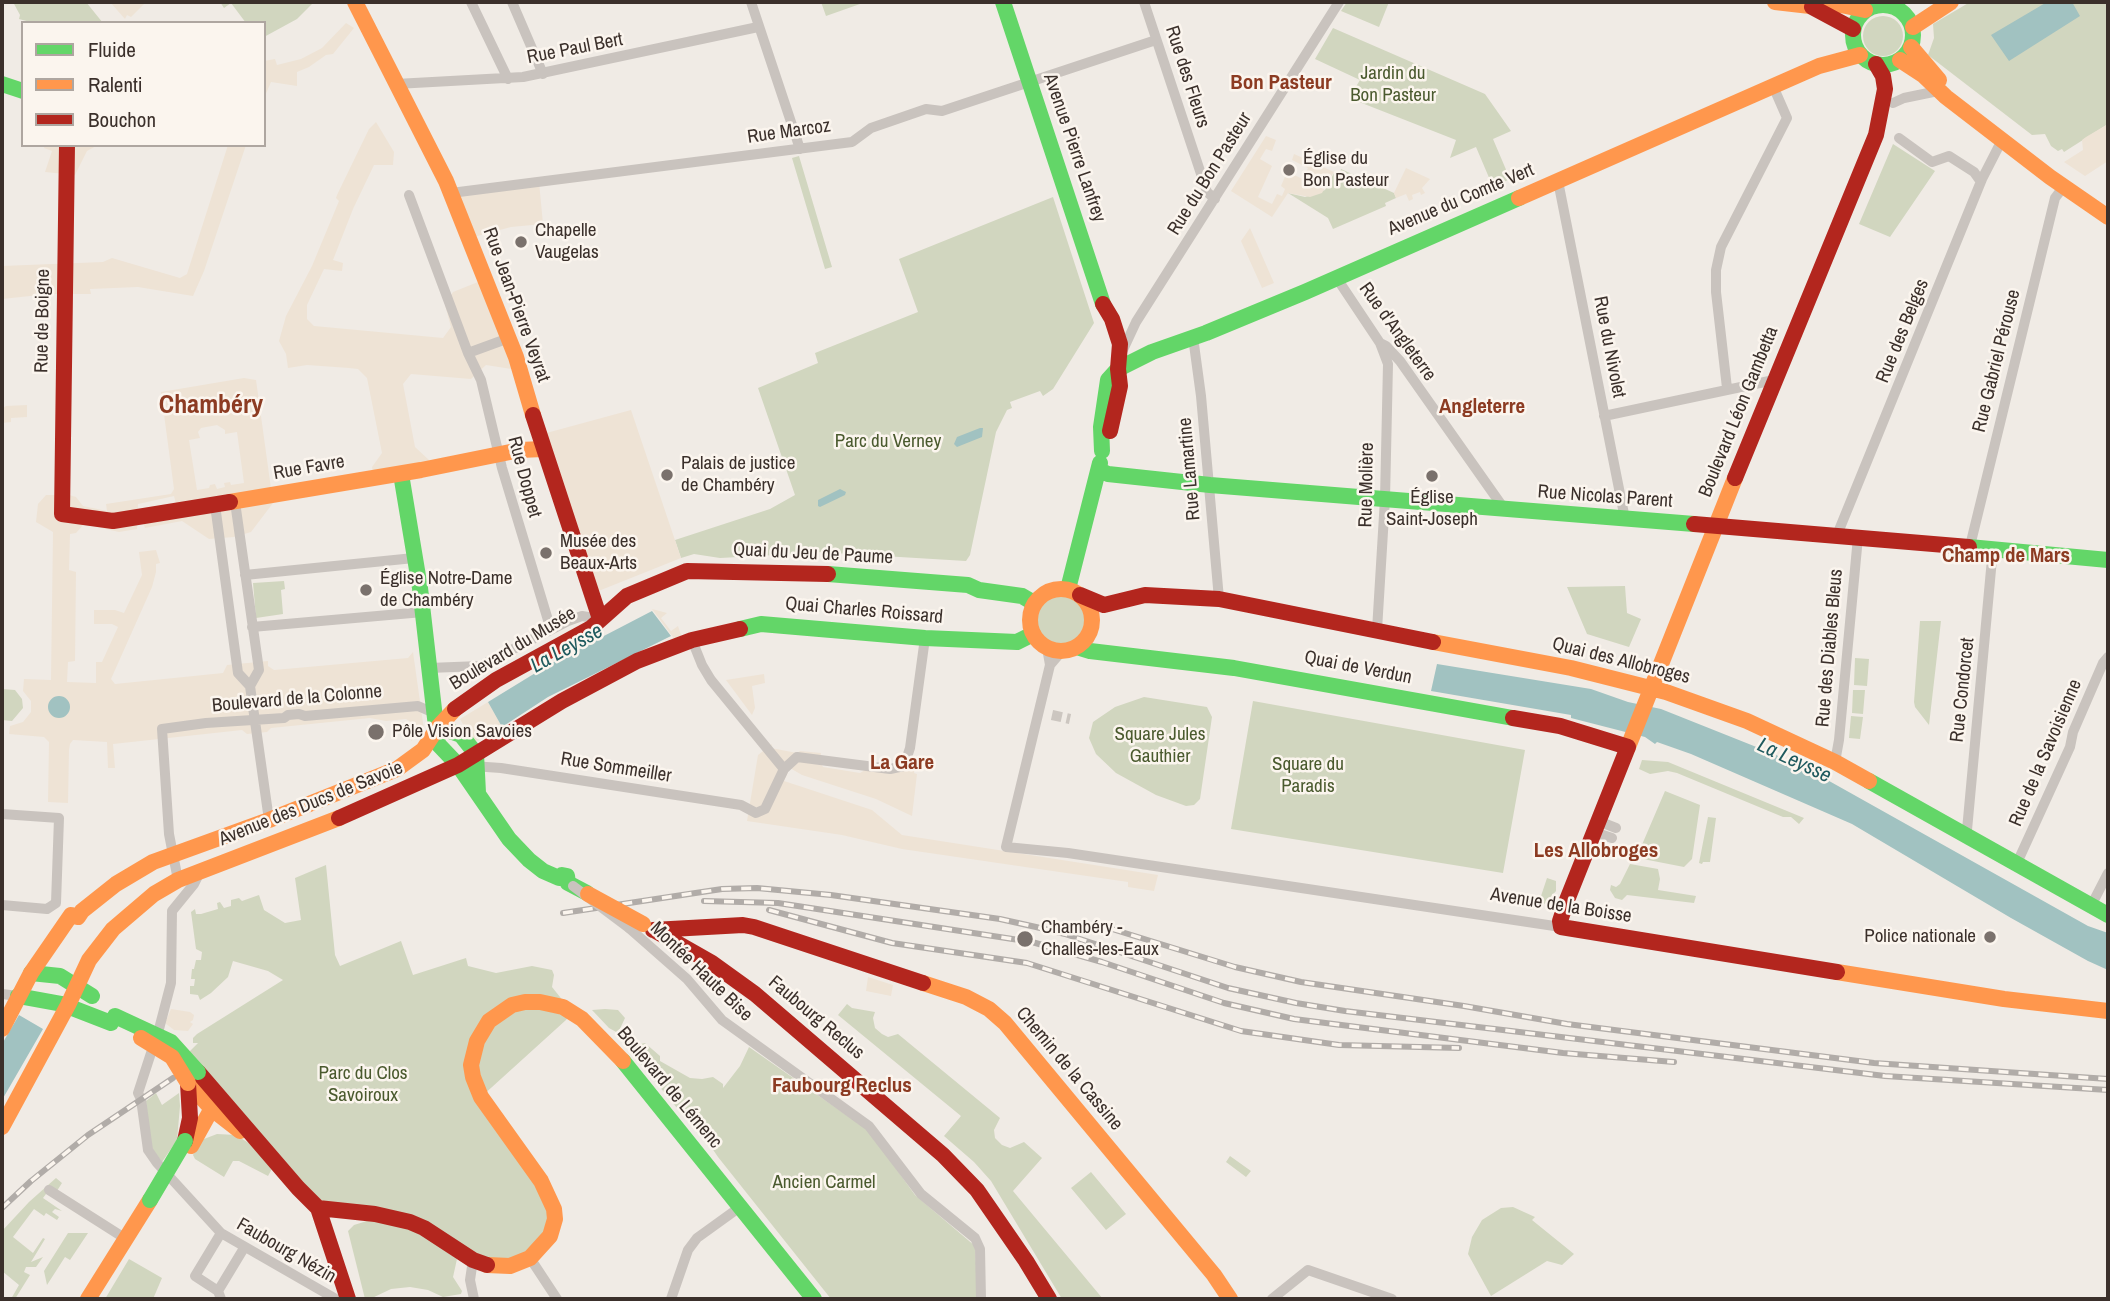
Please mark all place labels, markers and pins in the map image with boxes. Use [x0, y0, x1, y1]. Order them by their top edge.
place label: Église du Bon Pasteur [1303, 148, 1389, 192]
marker: Église du Bon Pasteur [1281, 162, 1297, 178]
place label: Chapelle Vaugelas [535, 220, 599, 264]
marker: Chapelle Vaugelas [513, 234, 529, 250]
place label: Palais de justice de Chambéry [681, 453, 795, 497]
marker: Palais de justice de Chambéry [659, 467, 675, 483]
marker: Église Saint-Joseph [1424, 468, 1440, 484]
place label: Église Saint-Joseph [1386, 487, 1478, 531]
place label: Musée des Beaux-Arts [560, 531, 637, 575]
marker: Musée des Beaux-Arts [538, 545, 554, 561]
place label: Église Notre-Dame de Chambéry [380, 568, 512, 612]
marker: Église Notre-Dame de Chambéry [358, 582, 374, 598]
place label: Pôle Vision Savoies [392, 721, 532, 743]
marker: Pôle Vision Savoies [366, 722, 386, 742]
place label: Chambéry - Challes-les-Eaux [1041, 917, 1159, 961]
place label: Police nationale [1864, 926, 1976, 948]
marker: Chambéry - Challes-les-Eaux [1015, 929, 1035, 949]
marker: Police nationale [1982, 929, 1998, 945]

